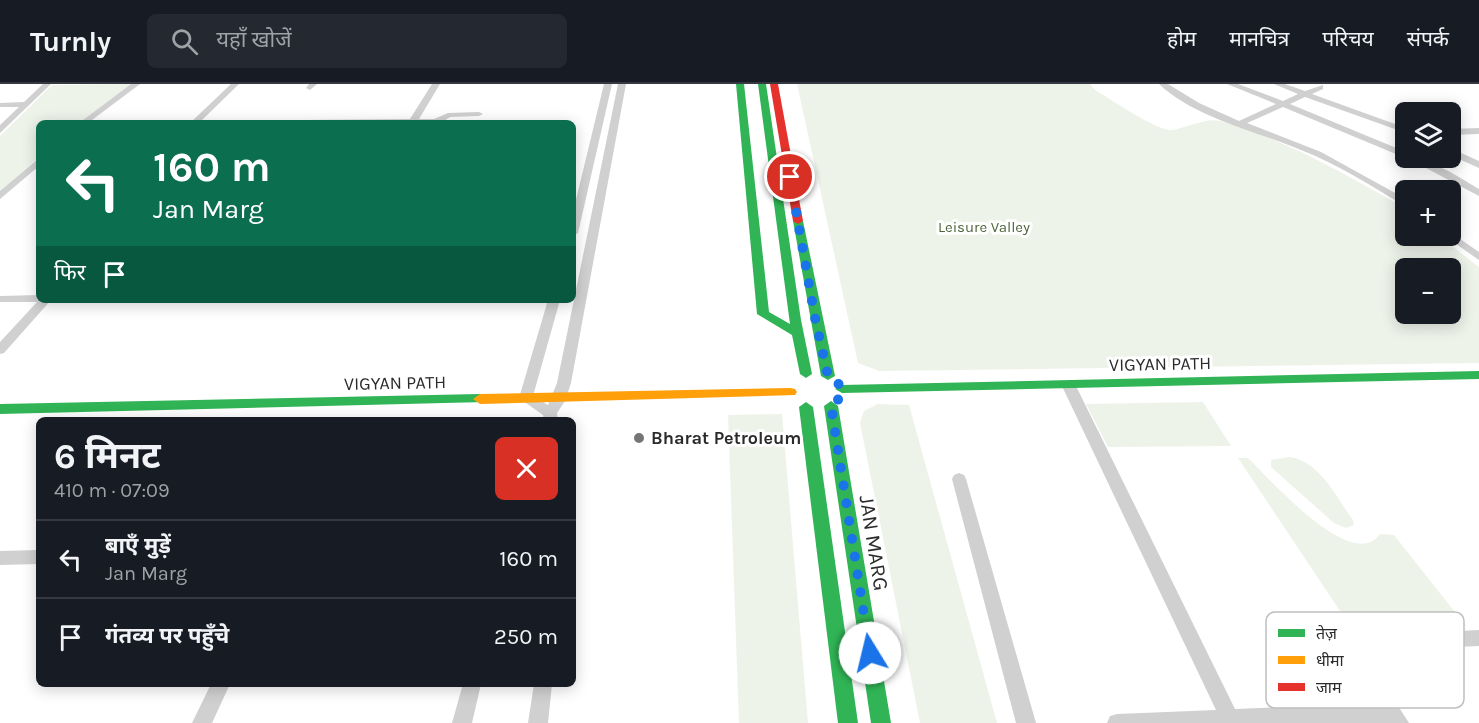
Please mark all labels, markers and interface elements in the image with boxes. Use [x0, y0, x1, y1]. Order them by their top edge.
search box [147, 14, 567, 68]
text: Turnly [30, 25, 111, 58]
icon: search [168, 25, 201, 58]
text: यहाँ खोजें [216, 27, 292, 53]
text: होम [1167, 27, 1196, 51]
text: मानचित्र [1229, 27, 1289, 51]
text: परिचय [1322, 27, 1374, 51]
text: संपर्क [1407, 27, 1449, 51]
map controls [1395, 102, 1461, 324]
button: layers [1395, 102, 1461, 168]
text: 160 m [153, 142, 271, 192]
icon: left [54, 144, 132, 222]
pin [764, 151, 815, 202]
icon: arrive [773, 160, 806, 193]
button: + [1395, 180, 1461, 246]
text: Jan Marg [153, 193, 264, 225]
park label: Leisure Valley [938, 218, 1030, 236]
icon: arrive [98, 258, 131, 291]
button: − [1395, 258, 1461, 324]
text: फिर [54, 260, 86, 286]
street label: VIGYAN PATH [1109, 352, 1211, 376]
street label: VIGYAN PATH [344, 371, 446, 395]
place label: Bharat Petroleum [651, 427, 801, 449]
marker: Bharat Petroleum [632, 431, 646, 445]
text: 6 मिनट [54, 435, 161, 477]
button: close [495, 437, 558, 500]
text: 410 m · 07:09 [54, 479, 170, 502]
street label: JAN MARG [855, 494, 893, 592]
text: बाएँ मुड़ें [105, 533, 171, 559]
icon: left [54, 543, 87, 576]
text: 160 m [499, 546, 558, 572]
text: Jan Marg [105, 562, 187, 585]
legend [1266, 612, 1464, 708]
icon: arrive [54, 621, 87, 654]
position arrow [838, 621, 902, 685]
text: गंतव्य पर पहुँचे [105, 623, 229, 649]
text: 250 m [494, 624, 558, 650]
text: तेज़ [1316, 624, 1338, 643]
text: धीमा [1316, 651, 1345, 670]
text: जाम [1316, 678, 1342, 697]

